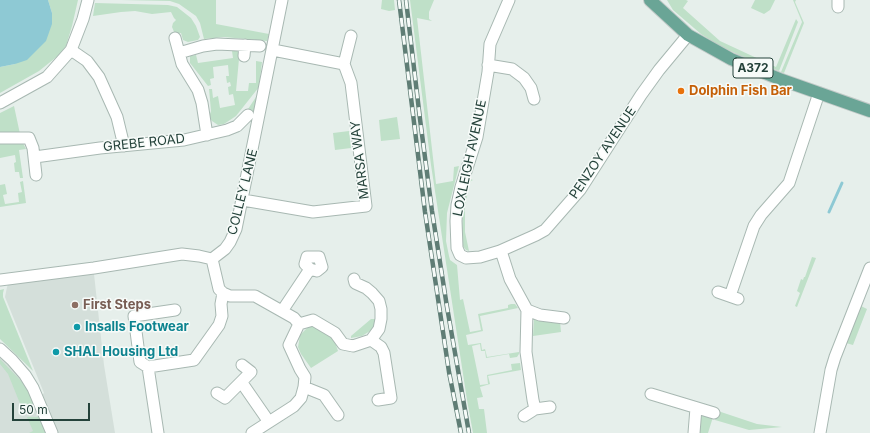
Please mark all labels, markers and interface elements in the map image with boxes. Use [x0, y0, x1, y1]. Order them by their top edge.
road number: A372 [733, 58, 773, 78]
place label: Dolphin Fish Bar [689, 83, 792, 99]
marker: Dolphin Fish Bar [676, 86, 686, 96]
street label: LOXLEIGH AVENUE [450, 98, 490, 218]
street label: PENZOY AVENUE [566, 104, 640, 202]
street label: MARSA WAY [347, 120, 373, 200]
street label: GREBE ROAD [102, 131, 186, 155]
street label: COLLEY LANE [225, 147, 261, 237]
place label: First Steps [83, 297, 151, 313]
marker: First Steps [70, 300, 80, 310]
place label: Insalls Footwear [85, 319, 189, 335]
marker: Insalls Footwear [72, 322, 82, 332]
place label: SHAL Housing Ltd [64, 344, 178, 360]
marker: SHAL Housing Ltd [51, 347, 61, 357]
scale bar [14, 395, 92, 421]
text: 50 m [19, 402, 48, 417]

